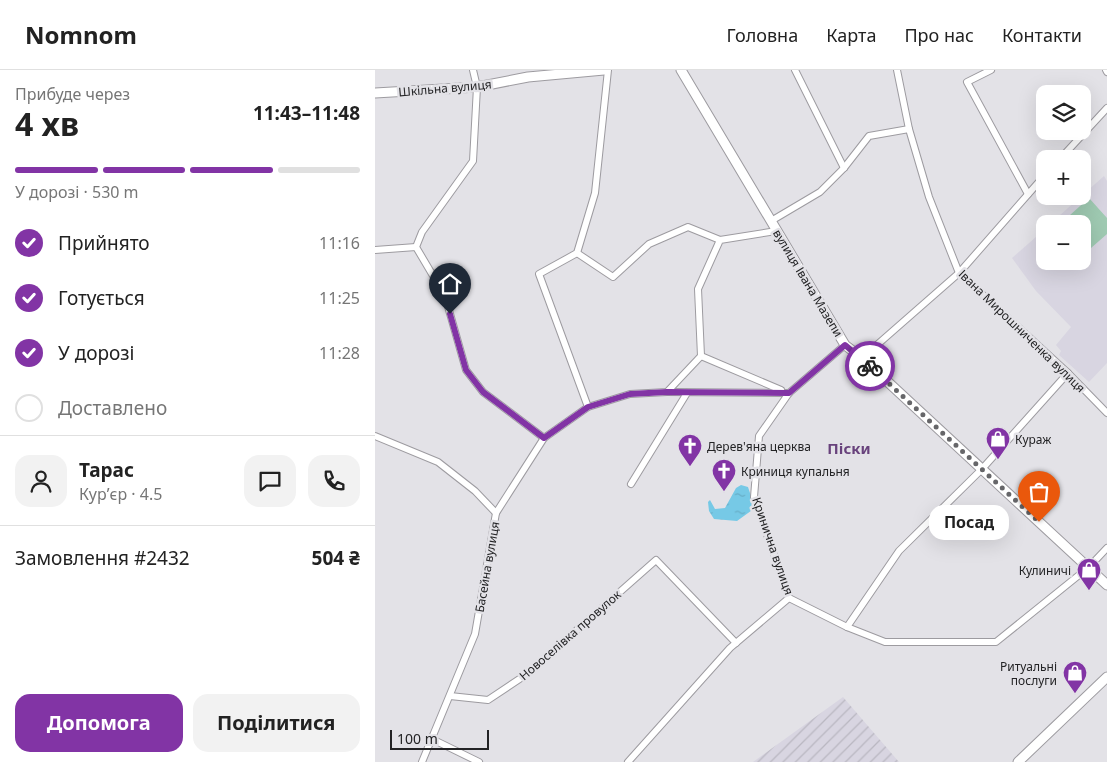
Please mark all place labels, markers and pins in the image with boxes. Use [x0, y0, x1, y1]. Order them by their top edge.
pin [429, 263, 471, 314]
shop icon: Кураж [985, 426, 1011, 460]
place label: Кураж [1015, 431, 1052, 448]
church icon: Дерев'яна церква [677, 433, 703, 467]
place label: Дерев'яна церква [707, 438, 811, 455]
church icon: Криниця купальня [711, 458, 737, 492]
place label: Криниця купальня [741, 463, 850, 480]
pin [1018, 471, 1060, 522]
callout: Посад [929, 504, 1009, 540]
shop icon: Кулиничі [1076, 557, 1102, 591]
place label: Кулиничі [1019, 562, 1071, 579]
place label: Ритуальні послуги [1000, 658, 1057, 689]
shop icon: Ритуальні послуги [1062, 660, 1088, 694]

